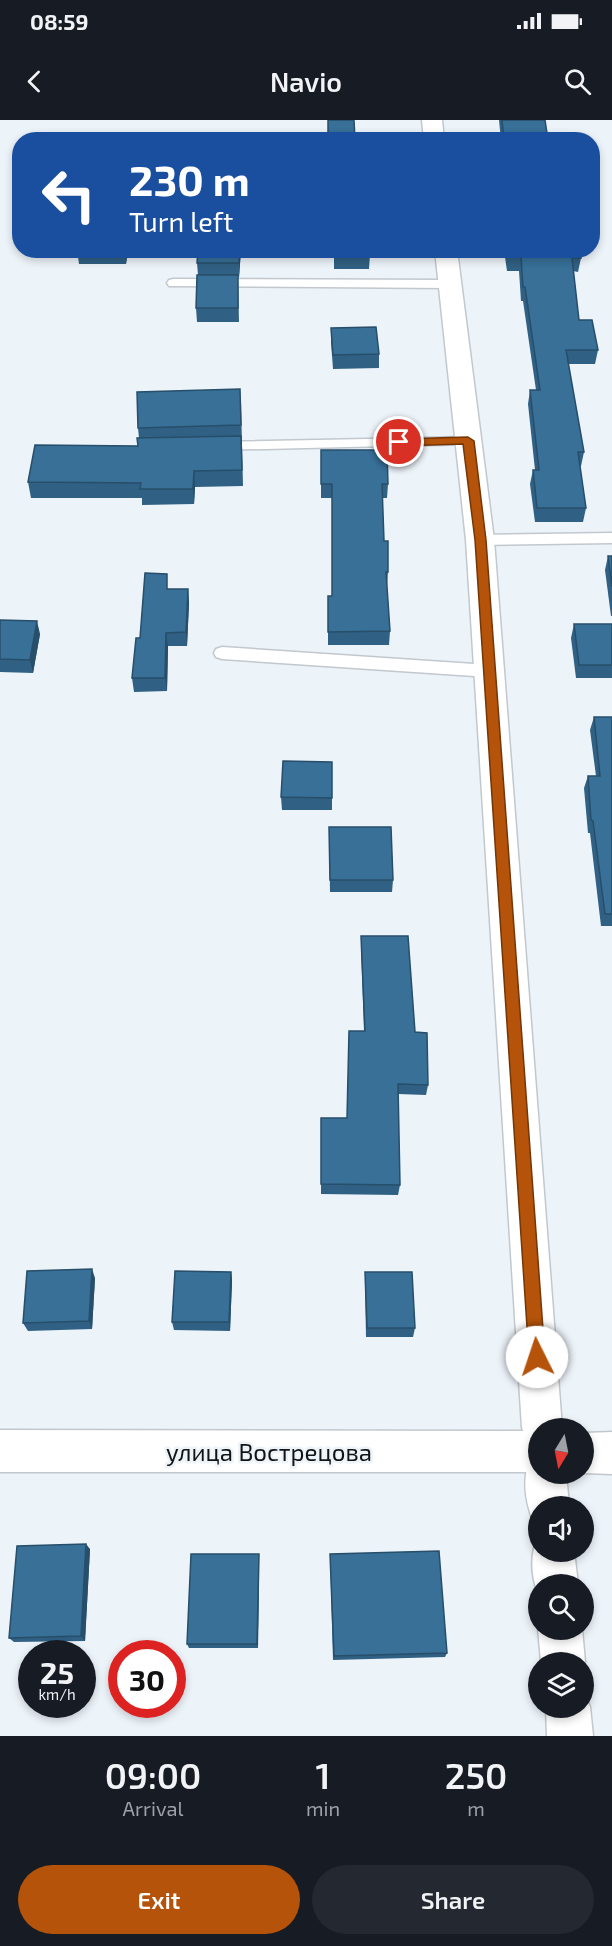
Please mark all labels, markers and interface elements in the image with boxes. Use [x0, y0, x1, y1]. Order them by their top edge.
text: 08:59 [30, 8, 88, 34]
icon: back [18, 65, 51, 98]
text: Navio [270, 65, 342, 97]
icon: search [561, 65, 594, 98]
text: 230 m [129, 154, 250, 204]
icon: left [30, 156, 108, 234]
text: Turn left [129, 205, 233, 237]
pin [373, 416, 424, 467]
icon: arrive [382, 425, 415, 458]
position arrow [505, 1325, 569, 1389]
north arrow [528, 1418, 594, 1484]
map controls [528, 1418, 594, 1718]
street label: улица Вострецова [166, 1437, 372, 1467]
button: sound [528, 1496, 594, 1562]
button: search [528, 1574, 594, 1640]
speed limit sign: 30 [108, 1640, 186, 1718]
button: layers [528, 1652, 594, 1718]
text: 25 [40, 1654, 74, 1690]
text: km/h [38, 1685, 76, 1703]
text: 09:00 [105, 1753, 201, 1796]
text: 1 [316, 1753, 331, 1796]
text: 250 [445, 1753, 507, 1796]
text: Arrival [123, 1796, 183, 1820]
text: min [306, 1796, 340, 1820]
text: m [467, 1796, 485, 1820]
button: Exit [18, 1865, 300, 1934]
button: Share [312, 1865, 594, 1934]

